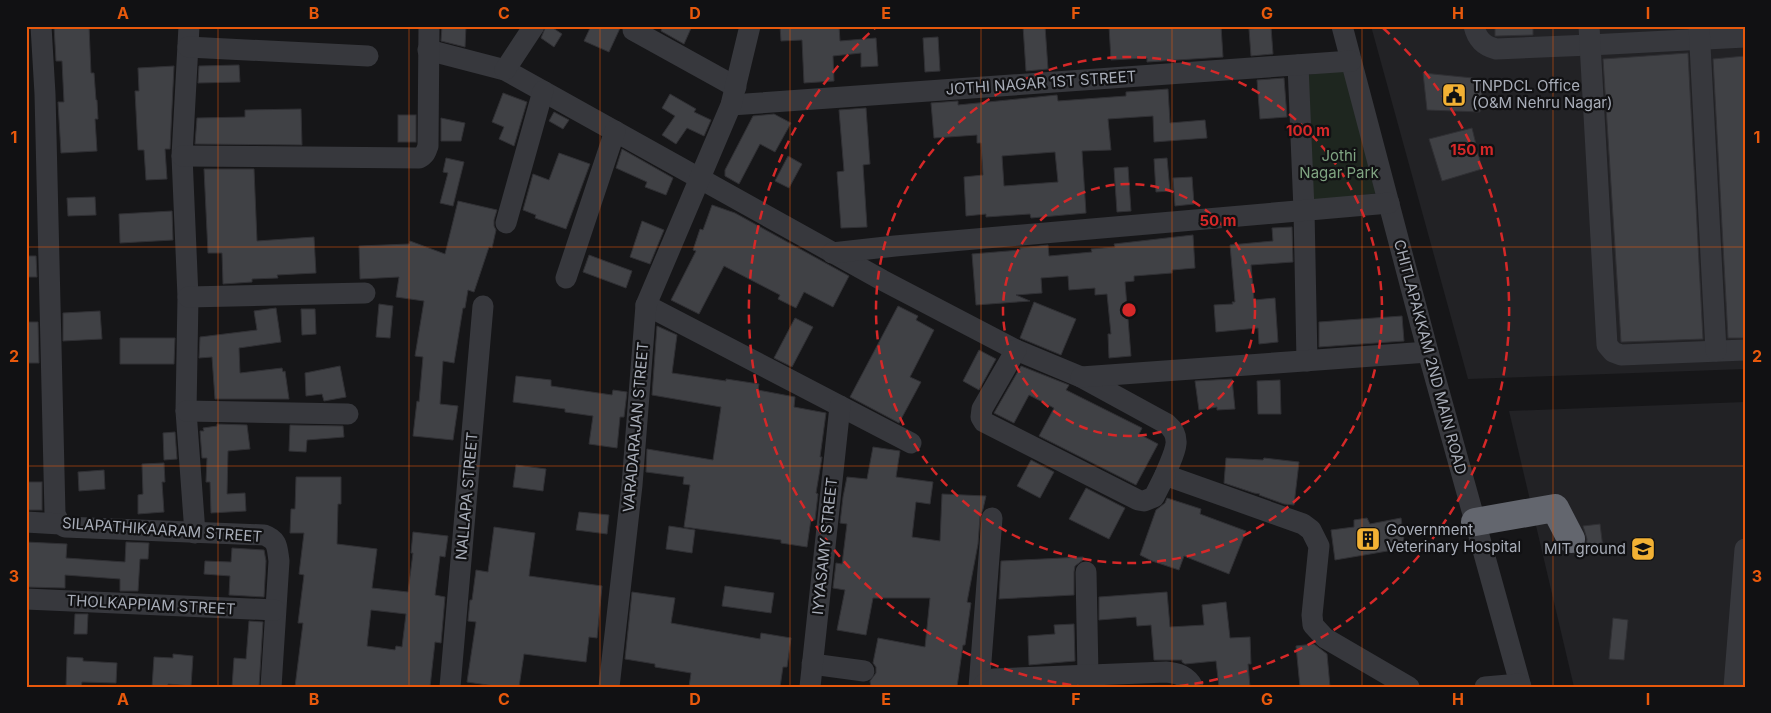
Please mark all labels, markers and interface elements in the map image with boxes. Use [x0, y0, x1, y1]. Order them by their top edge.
text: A [117, 3, 129, 23]
text: B [309, 3, 319, 23]
text: C [498, 3, 510, 23]
text: D [689, 3, 701, 23]
text: E [881, 3, 891, 23]
text: F [1071, 3, 1081, 23]
text: G [1261, 3, 1273, 23]
text: H [1452, 3, 1464, 23]
text: I [1646, 3, 1650, 23]
street label: JOTHI NAGAR 1ST STREET [945, 66, 1137, 99]
place label: TNPDCL Office (O&M Nehru Nagar) [1472, 76, 1613, 112]
public building icon: TNPDCL Office (O&M Nehru Nagar) [1441, 82, 1467, 108]
text: 100 m [1286, 121, 1330, 140]
text: 1 [11, 127, 17, 147]
text: 1 [1754, 127, 1760, 147]
text: 150 m [1450, 140, 1494, 159]
park label: Jothi Nagar Park [1299, 146, 1379, 182]
text: 50 m [1200, 211, 1236, 230]
street label: CHITLAPAKKAM 2ND MAIN ROAD [1390, 237, 1471, 476]
centre of rings [1120, 301, 1138, 319]
street label: VARADARAJAN STREET [619, 341, 652, 513]
text: 2 [9, 346, 19, 366]
text: 2 [1752, 346, 1762, 366]
street label: NALLAPA STREET [451, 431, 482, 561]
street label: IYYASAMY STREET [808, 476, 841, 616]
street label: SILAPATHIKAARAM STREET [61, 513, 263, 546]
place label: Government Veterinary Hospital [1386, 520, 1521, 556]
building icon: Government Veterinary Hospital [1355, 526, 1381, 552]
school or university icon: MIT ground [1630, 536, 1656, 562]
place label: MIT ground [1544, 539, 1626, 558]
text: 3 [9, 566, 19, 586]
text: 3 [1752, 566, 1762, 586]
street label: THOLKAPPIAM STREET [66, 591, 236, 618]
text: A [117, 689, 129, 709]
text: B [309, 689, 319, 709]
text: C [498, 689, 510, 709]
text: D [689, 689, 701, 709]
text: E [881, 689, 891, 709]
text: F [1071, 689, 1081, 709]
text: G [1261, 689, 1273, 709]
text: H [1452, 689, 1464, 709]
text: I [1646, 689, 1650, 709]

